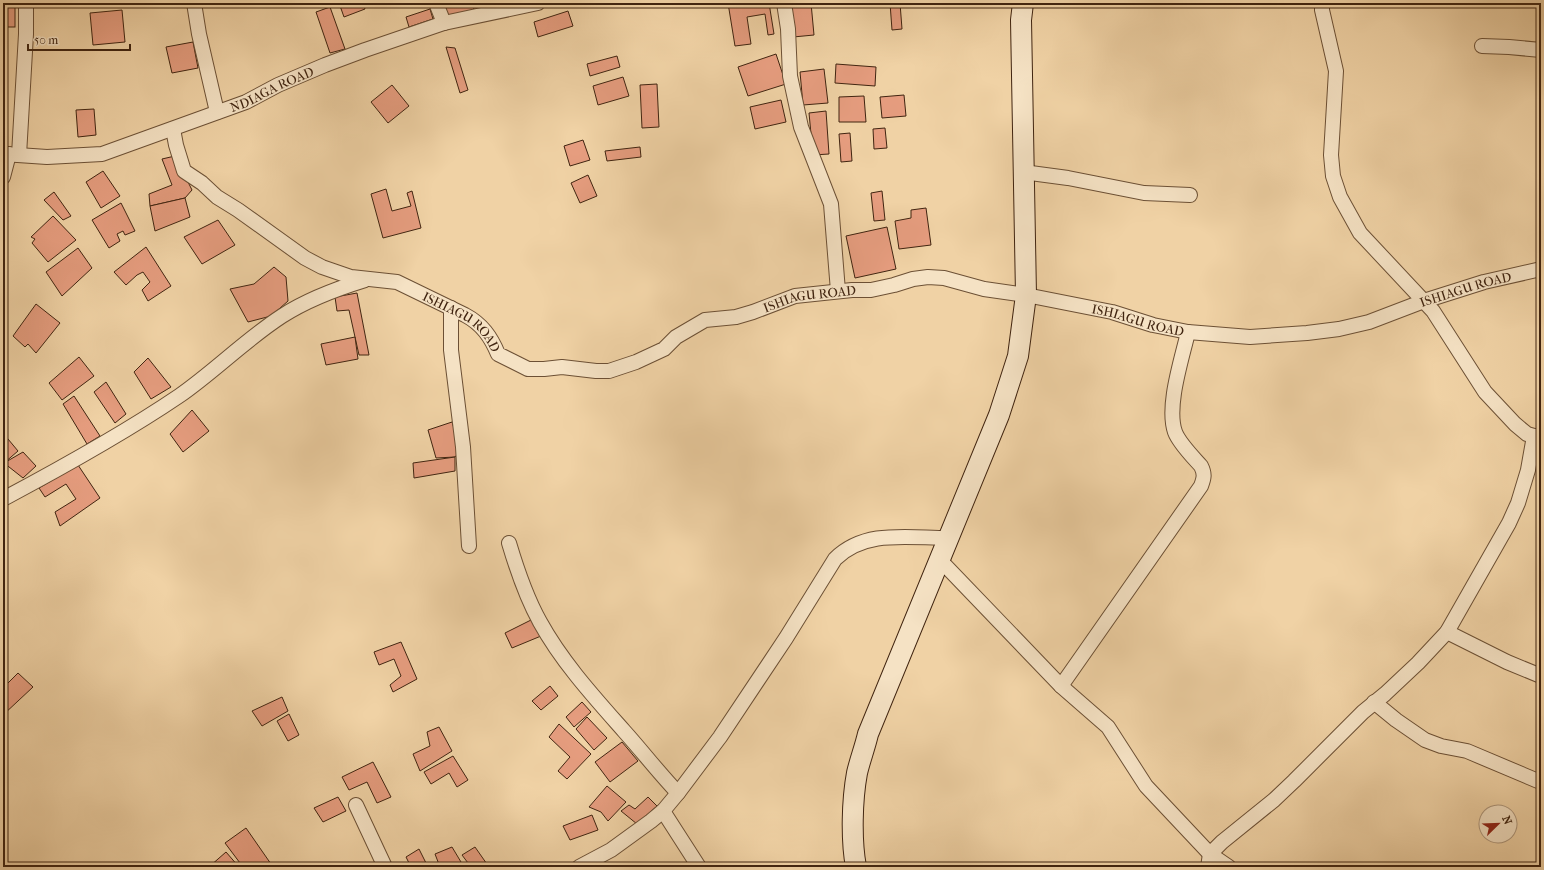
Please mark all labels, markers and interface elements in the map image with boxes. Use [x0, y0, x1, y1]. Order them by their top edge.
scale bar [28, 26, 130, 52]
text: 50 m [34, 33, 58, 47]
street label: NDIAGA ROAD [228, 63, 316, 115]
street label: ISHIAGU ROAD [1417, 269, 1513, 310]
street label: ISHIAGU ROAD [761, 282, 857, 315]
street label: ISHIAGU ROAD [420, 288, 504, 354]
street label: ISHIAGU ROAD [1091, 301, 1186, 339]
north arrow [1478, 804, 1518, 844]
text: N [1499, 814, 1515, 827]

